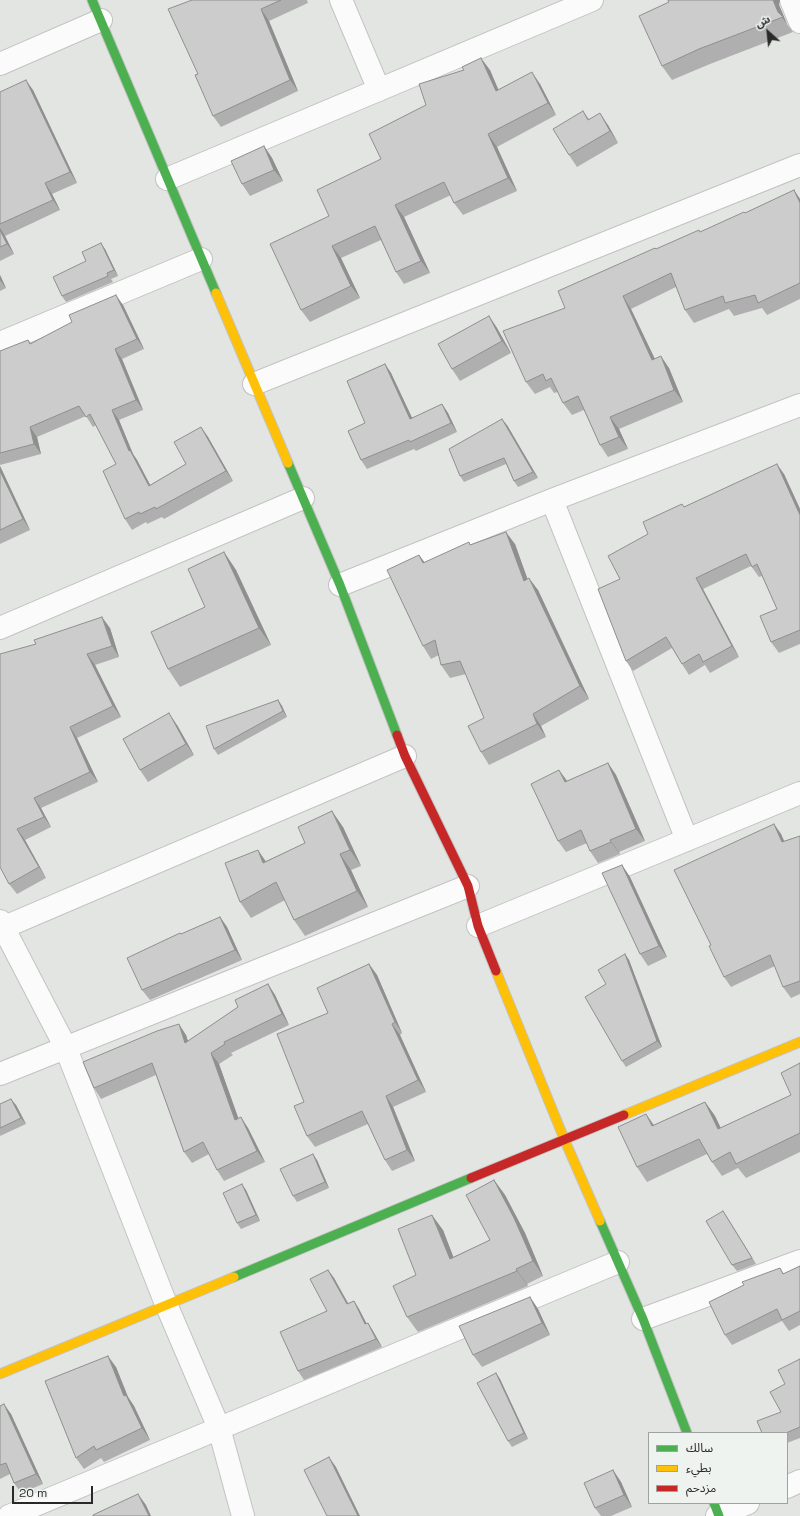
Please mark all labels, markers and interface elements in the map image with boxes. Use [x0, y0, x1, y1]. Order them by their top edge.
north arrow [748, 12, 788, 52]
text: ش [753, 12, 772, 31]
legend [648, 1432, 788, 1504]
text: سالك [686, 1440, 713, 1456]
text: بطيء [686, 1460, 712, 1476]
scale bar [14, 1478, 95, 1504]
text: مزدحم [686, 1480, 716, 1496]
text: 20 m [19, 1485, 47, 1501]

